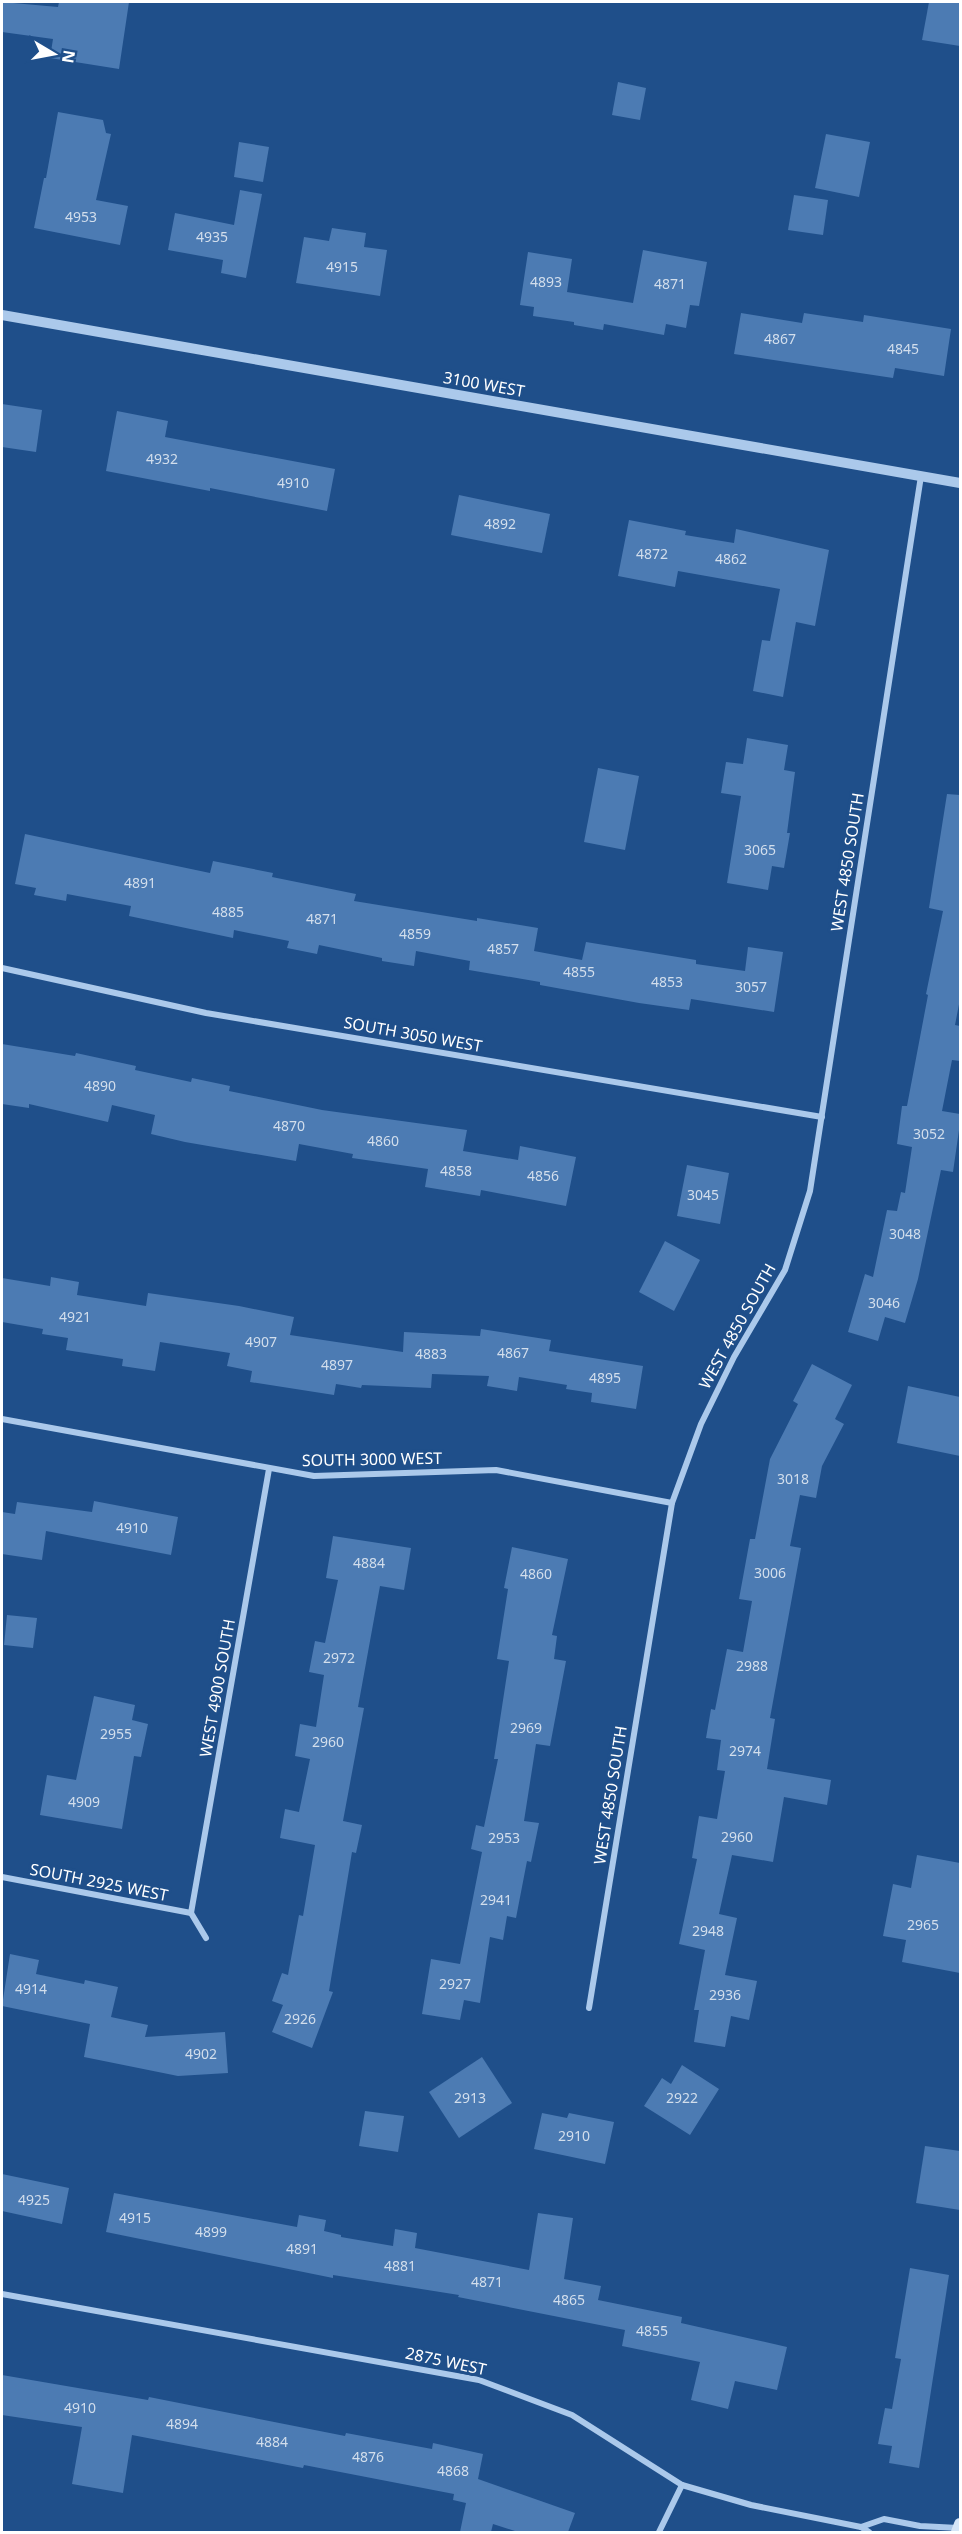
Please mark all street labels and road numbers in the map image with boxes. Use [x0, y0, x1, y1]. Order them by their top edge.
street label: 3100 WEST [442, 366, 526, 402]
street label: WEST 4850 SOUTH [825, 791, 869, 933]
street label: SOUTH 3050 WEST [342, 1011, 484, 1057]
street label: WEST 4850 SOUTH [693, 1259, 781, 1393]
street label: SOUTH 3000 WEST [302, 1447, 442, 1471]
street label: WEST 4900 SOUTH [194, 1617, 240, 1759]
street label: WEST 4850 SOUTH [588, 1724, 632, 1866]
street label: SOUTH 2925 WEST [28, 1858, 170, 1906]
street label: 2875 WEST [403, 2342, 489, 2380]

